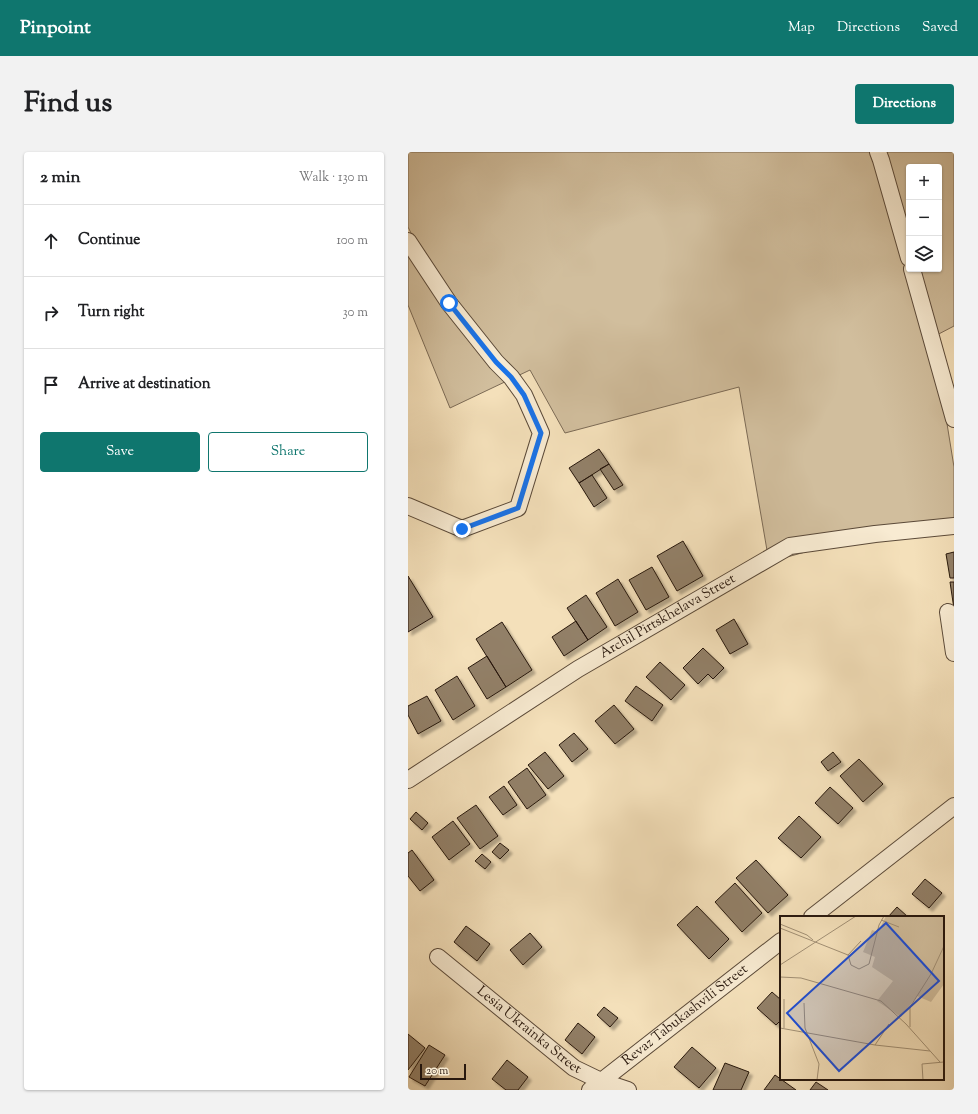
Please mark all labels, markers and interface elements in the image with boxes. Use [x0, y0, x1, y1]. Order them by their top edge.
text: Pinpoint [20, 15, 91, 42]
text: Map [788, 18, 815, 38]
text: Directions [837, 18, 900, 38]
text: Saved [922, 18, 958, 38]
text: Find us [24, 84, 112, 124]
button: Directions [855, 84, 954, 124]
map controls [906, 164, 942, 272]
button: + [906, 164, 942, 200]
text: 2 min [40, 166, 81, 190]
text: Walk · 130 m [299, 169, 368, 187]
button: − [906, 200, 942, 236]
icon: ahead [40, 230, 62, 252]
text: Continue [78, 230, 140, 251]
text: 100 m [336, 232, 368, 250]
button: layers [906, 236, 942, 272]
route start [440, 294, 458, 312]
icon: right [40, 302, 62, 324]
text: Turn right [78, 302, 144, 323]
text: 30 m [342, 304, 368, 322]
icon: arrive [40, 374, 62, 396]
text: Arrive at destination [78, 374, 211, 395]
button: Save [40, 432, 200, 472]
button: Share [208, 432, 368, 472]
route end [453, 520, 471, 538]
street label: Archil Pirtskhelava Street [596, 569, 740, 664]
inset map [780, 916, 944, 1080]
street label: Revaz Tabukashvili Street [618, 960, 753, 1071]
street label: Lesia Ukrainka Street [472, 982, 584, 1080]
scale bar [420, 1062, 466, 1081]
text: 20 m [426, 1063, 448, 1079]

